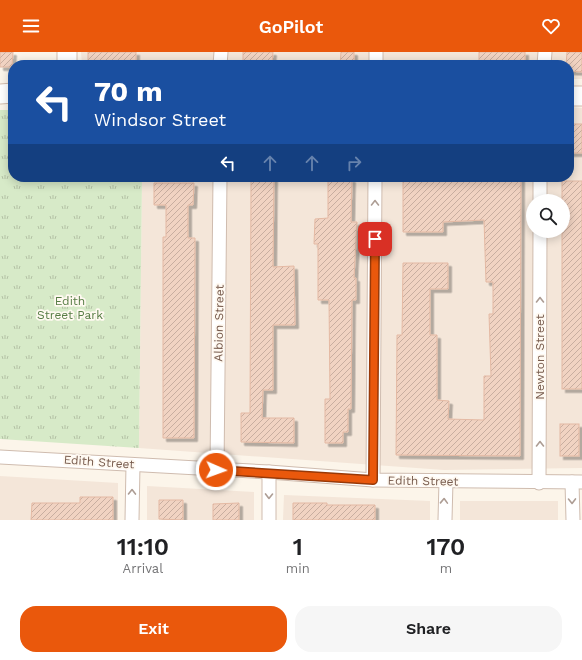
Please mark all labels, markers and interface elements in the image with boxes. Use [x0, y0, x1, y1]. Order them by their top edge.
icon: menu [20, 15, 42, 37]
icon: heart [540, 15, 562, 37]
text: GoPilot [259, 16, 323, 37]
text: 70 m [94, 75, 163, 108]
icon: left [28, 76, 80, 128]
text: Windsor Street [94, 109, 226, 130]
icon: left [217, 152, 239, 174]
icon: ahead [259, 152, 281, 174]
icon: ahead [301, 152, 323, 174]
icon: right [343, 152, 365, 174]
map controls [526, 194, 570, 238]
button: search [526, 194, 570, 238]
one-way arrow [371, 200, 379, 206]
pin [358, 222, 392, 256]
icon: arrive [364, 228, 386, 250]
street label: Albion Street [211, 284, 227, 362]
park label: Edith Street Park [37, 294, 103, 322]
one-way arrow [536, 297, 544, 303]
street label: Newton Street [533, 314, 547, 400]
one-way arrow [536, 441, 544, 447]
position arrow [195, 449, 237, 491]
street label: Edith Street [63, 453, 135, 471]
street label: Edith Street [387, 473, 459, 489]
one-way arrow [128, 489, 137, 495]
one-way arrow [265, 493, 273, 499]
one-way arrow [440, 498, 449, 504]
one-way arrow [568, 498, 576, 504]
text: 11:10 [117, 533, 169, 561]
text: 1 [293, 533, 303, 561]
text: 170 [426, 533, 465, 561]
text: Arrival [123, 561, 163, 576]
text: min [286, 561, 310, 576]
text: m [440, 561, 452, 576]
button: Exit [20, 606, 287, 652]
button: Share [295, 606, 562, 652]

